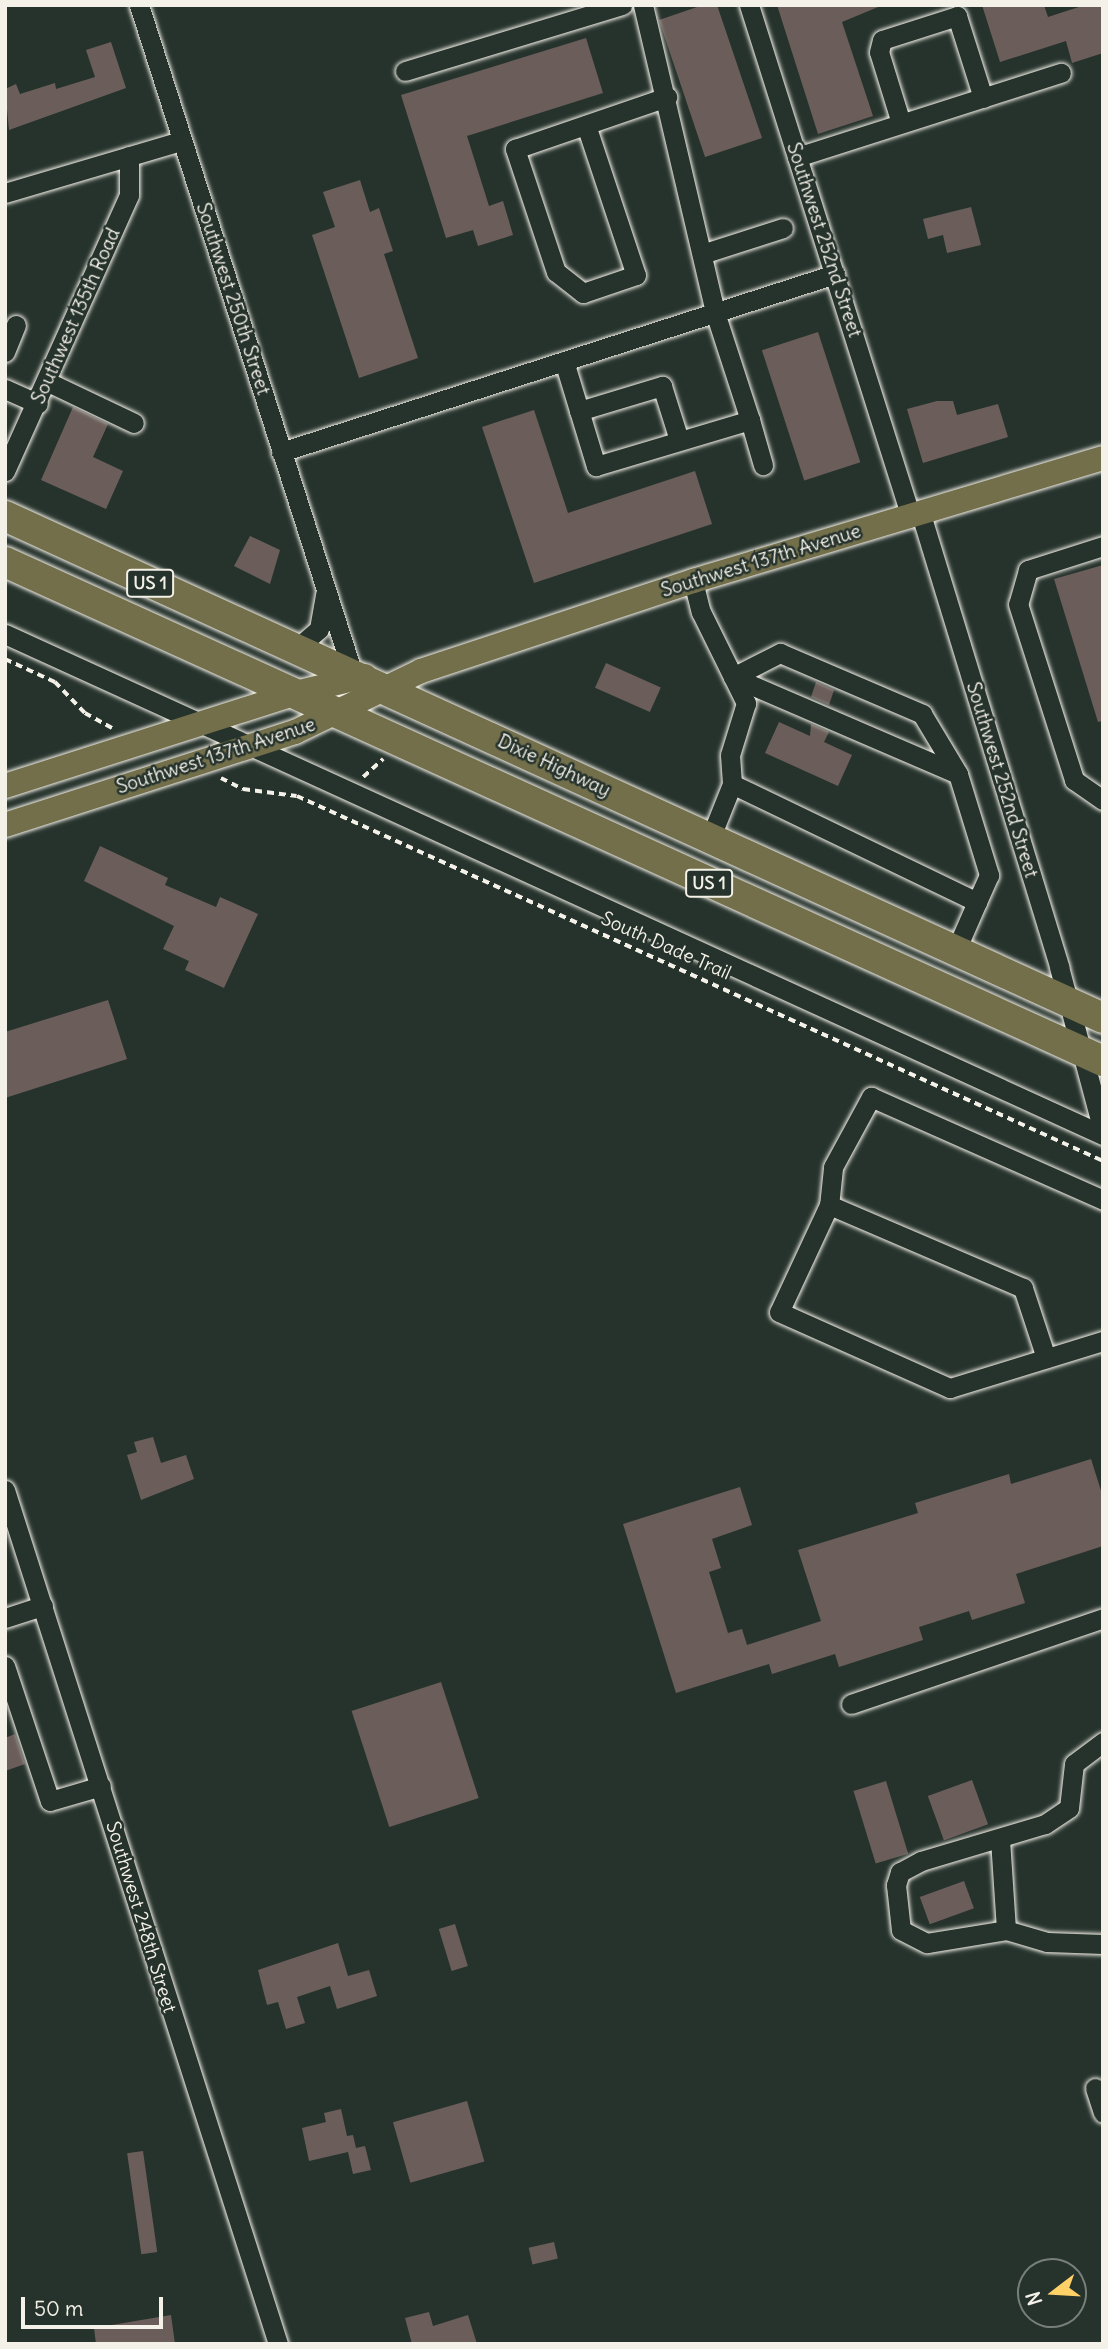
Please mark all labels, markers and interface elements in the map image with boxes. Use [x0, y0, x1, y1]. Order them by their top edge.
street label: Southwest 252nd Street [782, 140, 866, 340]
street label: Southwest 250th Street [191, 200, 275, 398]
street label: Southwest 135th Road [27, 225, 125, 407]
street label: Southwest 137th Avenue [658, 520, 864, 602]
road number: US 1 [125, 568, 174, 598]
street label: Southwest 252nd Street [961, 679, 1043, 881]
street label: Southwest 137th Avenue [114, 713, 318, 799]
street label: Dixie Highway [494, 730, 614, 802]
road number: US 1 [684, 868, 734, 898]
street label: South Dade Trail [597, 907, 735, 985]
street label: Southwest 248th Street [101, 1819, 181, 2015]
north arrow [1017, 2258, 1087, 2328]
scale bar [24, 2282, 166, 2326]
text: N [1020, 2289, 1047, 2308]
text: 50 m [34, 2295, 83, 2322]

